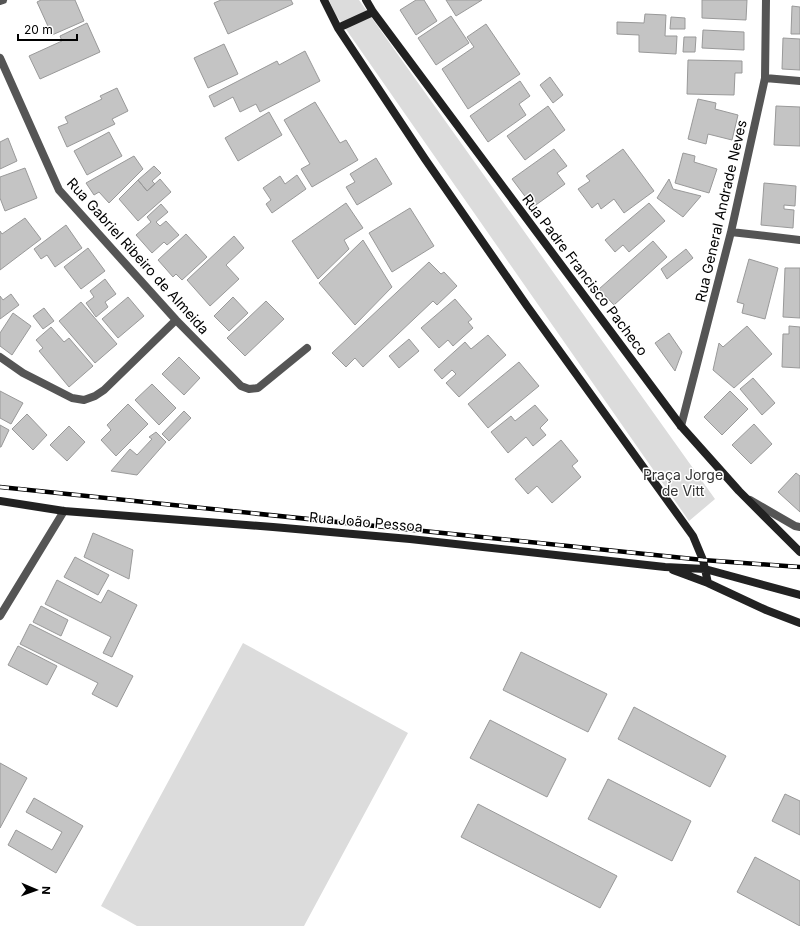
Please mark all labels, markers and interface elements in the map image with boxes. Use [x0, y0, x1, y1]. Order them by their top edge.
scale bar [18, 16, 77, 42]
text: 20 m [24, 22, 53, 37]
street label: Rua General Andrade Neves [691, 118, 750, 304]
street label: Rua Gabriel Ribeiro de Almeida [64, 174, 213, 337]
street label: Rua Padre Francisco Pacheco [519, 191, 652, 359]
park label: Praça Jorge de Vitt [643, 466, 723, 499]
street label: Rua João Pessoa [309, 508, 424, 535]
north arrow [16, 870, 56, 910]
text: N [39, 886, 53, 895]

